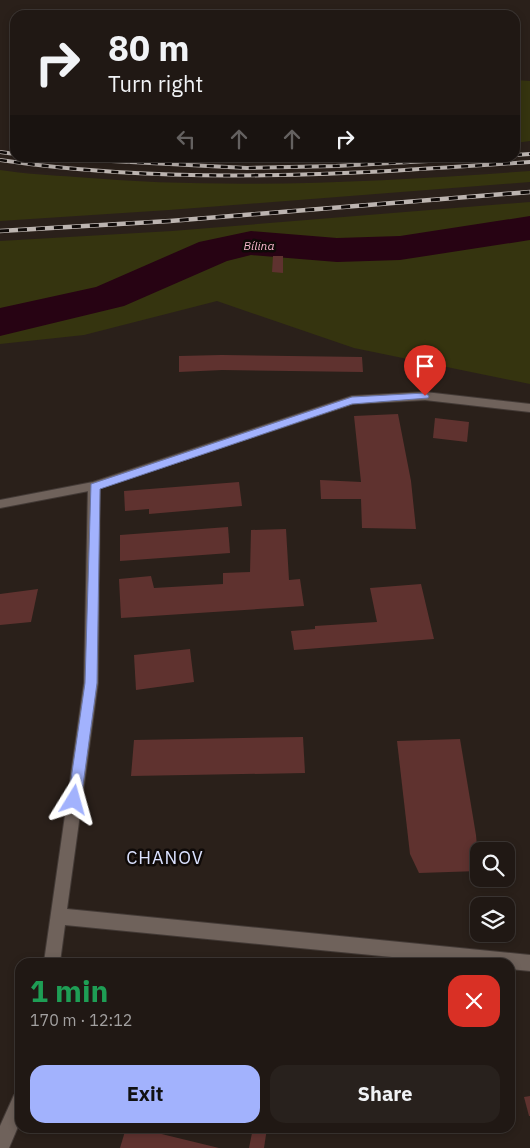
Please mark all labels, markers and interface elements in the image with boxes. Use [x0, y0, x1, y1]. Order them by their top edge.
text: 80 m [108, 25, 190, 71]
icon: right [25, 30, 90, 95]
text: Turn right [108, 69, 203, 98]
icon: left [172, 125, 200, 153]
icon: ahead [225, 125, 253, 153]
icon: ahead [278, 125, 306, 153]
icon: right [331, 125, 359, 153]
water label: Bílina [244, 238, 274, 253]
pin [404, 345, 446, 396]
icon: arrive [411, 352, 439, 380]
position arrow [47, 773, 99, 825]
map controls [470, 842, 515, 942]
button: search [470, 842, 515, 887]
district label: CHANOV [126, 846, 204, 869]
button: layers [470, 897, 515, 942]
text: 1 min [30, 971, 108, 1010]
button: close [448, 975, 500, 1027]
text: 170 m · 12:12 [30, 1010, 132, 1030]
button: Exit [30, 1065, 260, 1123]
button: Share [270, 1065, 500, 1123]

